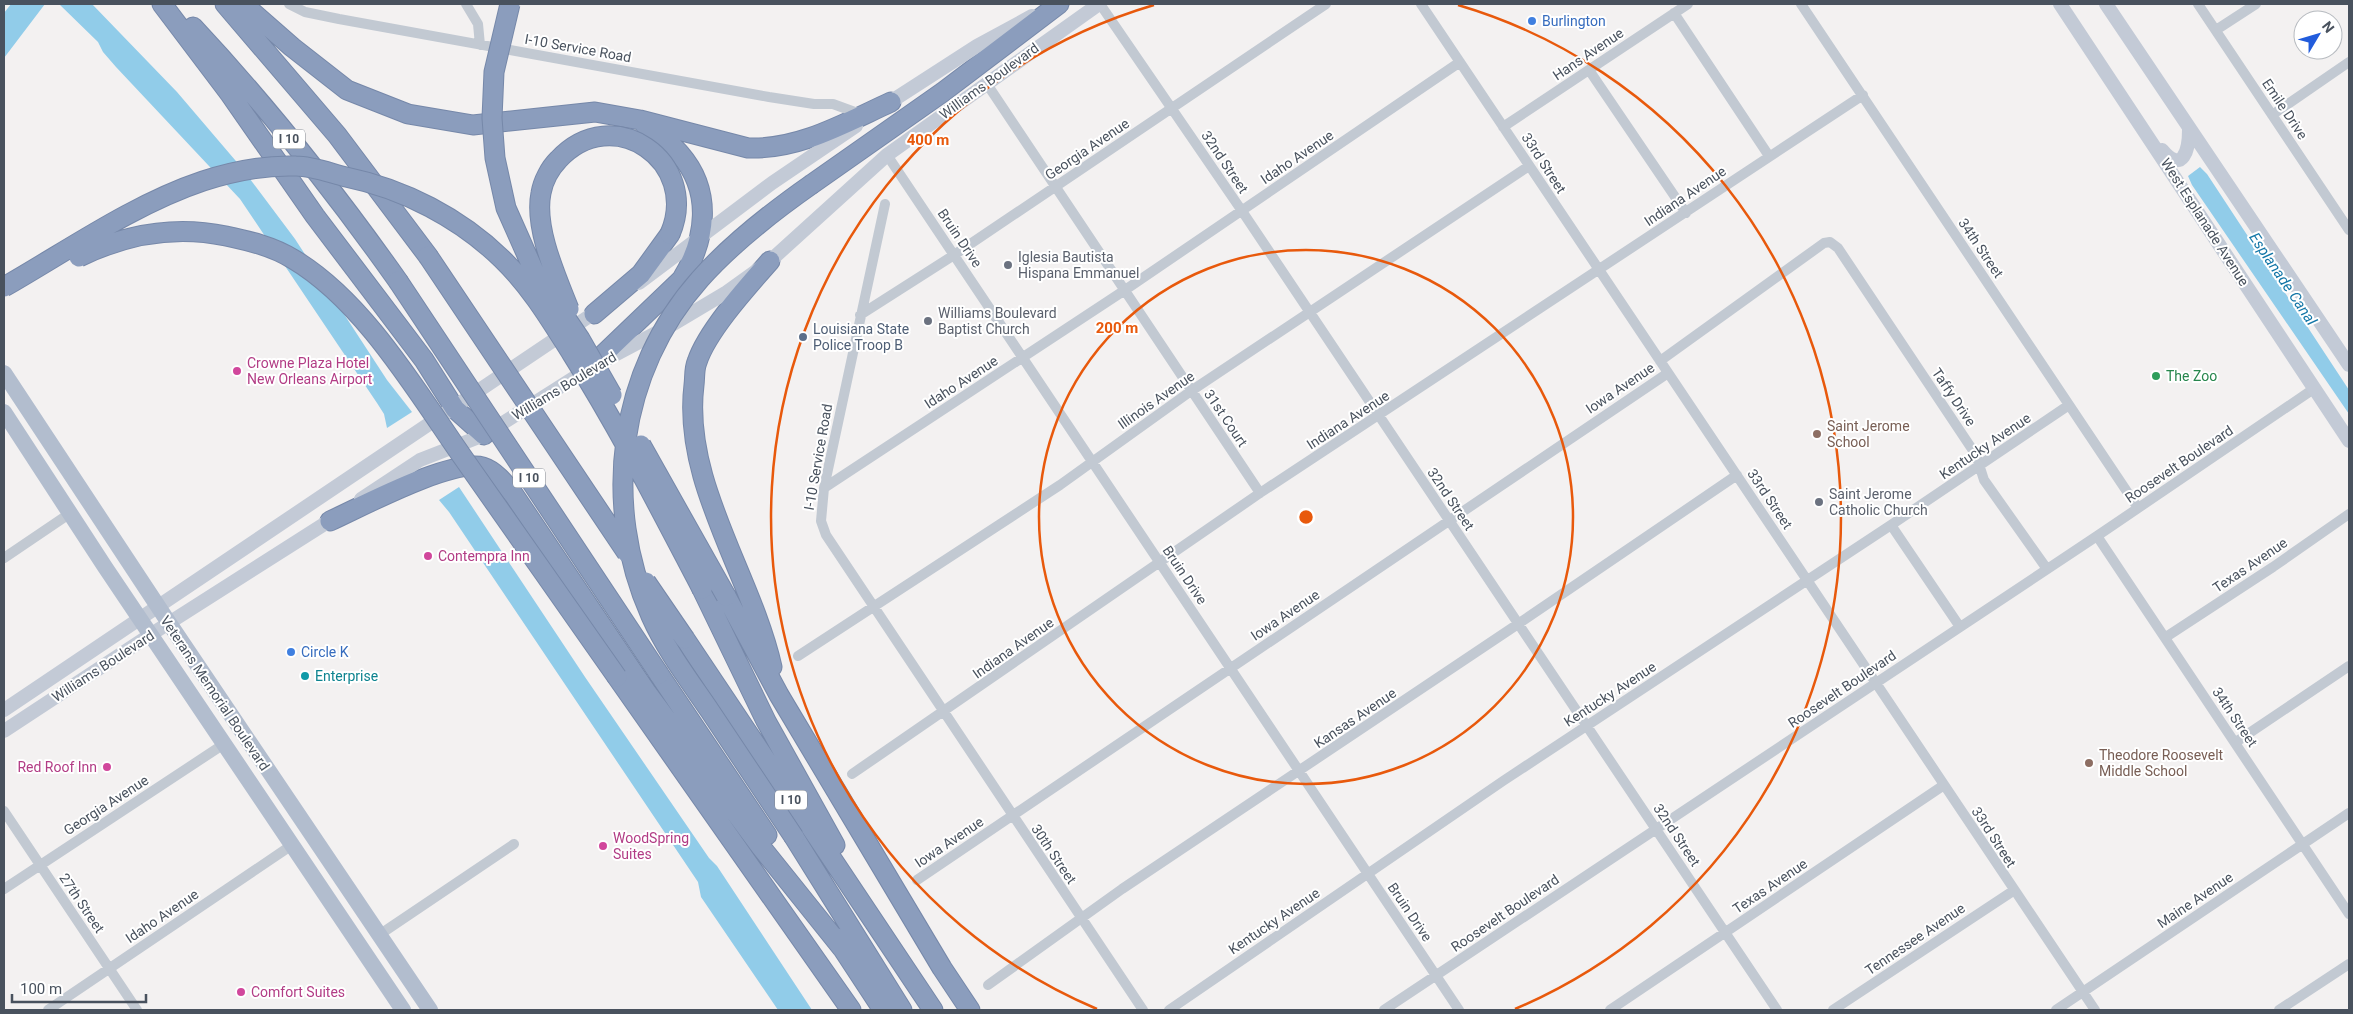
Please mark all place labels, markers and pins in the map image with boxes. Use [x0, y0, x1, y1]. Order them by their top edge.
place label: Burlington [1542, 13, 1606, 29]
marker: Burlington [1526, 15, 1538, 27]
place label: Iglesia Bautista Hispana Emmanuel [1018, 249, 1139, 281]
marker: Iglesia Bautista Hispana Emmanuel [1002, 259, 1014, 271]
place label: Williams Boulevard Baptist Church [938, 305, 1057, 337]
marker: Williams Boulevard Baptist Church [922, 315, 934, 327]
place label: Louisiana State Police Troop B [813, 321, 909, 353]
marker: Louisiana State Police Troop B [797, 331, 809, 343]
place label: Crowne Plaza Hotel New Orleans Airport [247, 355, 373, 387]
marker: Crowne Plaza Hotel New Orleans Airport [231, 365, 243, 377]
place label: The Zoo [2166, 368, 2217, 384]
marker: The Zoo [2150, 370, 2162, 382]
place label: Saint Jerome School [1827, 418, 1910, 450]
marker: Saint Jerome School [1811, 428, 1823, 440]
place label: Saint Jerome Catholic Church [1829, 486, 1928, 518]
marker: Saint Jerome Catholic Church [1813, 496, 1825, 508]
centre of rings [1297, 508, 1315, 526]
place label: Contempra Inn [438, 548, 530, 564]
marker: Contempra Inn [422, 550, 434, 562]
place label: Circle K [301, 644, 349, 660]
marker: Circle K [285, 646, 297, 658]
place label: Enterprise [315, 668, 378, 684]
marker: Enterprise [299, 670, 311, 682]
place label: Theodore Roosevelt Middle School [2099, 747, 2224, 779]
marker: Theodore Roosevelt Middle School [2083, 757, 2095, 769]
place label: Red Roof Inn [17, 759, 97, 775]
marker: Red Roof Inn [101, 761, 113, 773]
place label: WoodSpring Suites [613, 830, 689, 862]
marker: WoodSpring Suites [597, 840, 609, 852]
place label: Comfort Suites [251, 984, 345, 1000]
marker: Comfort Suites [235, 986, 247, 998]

